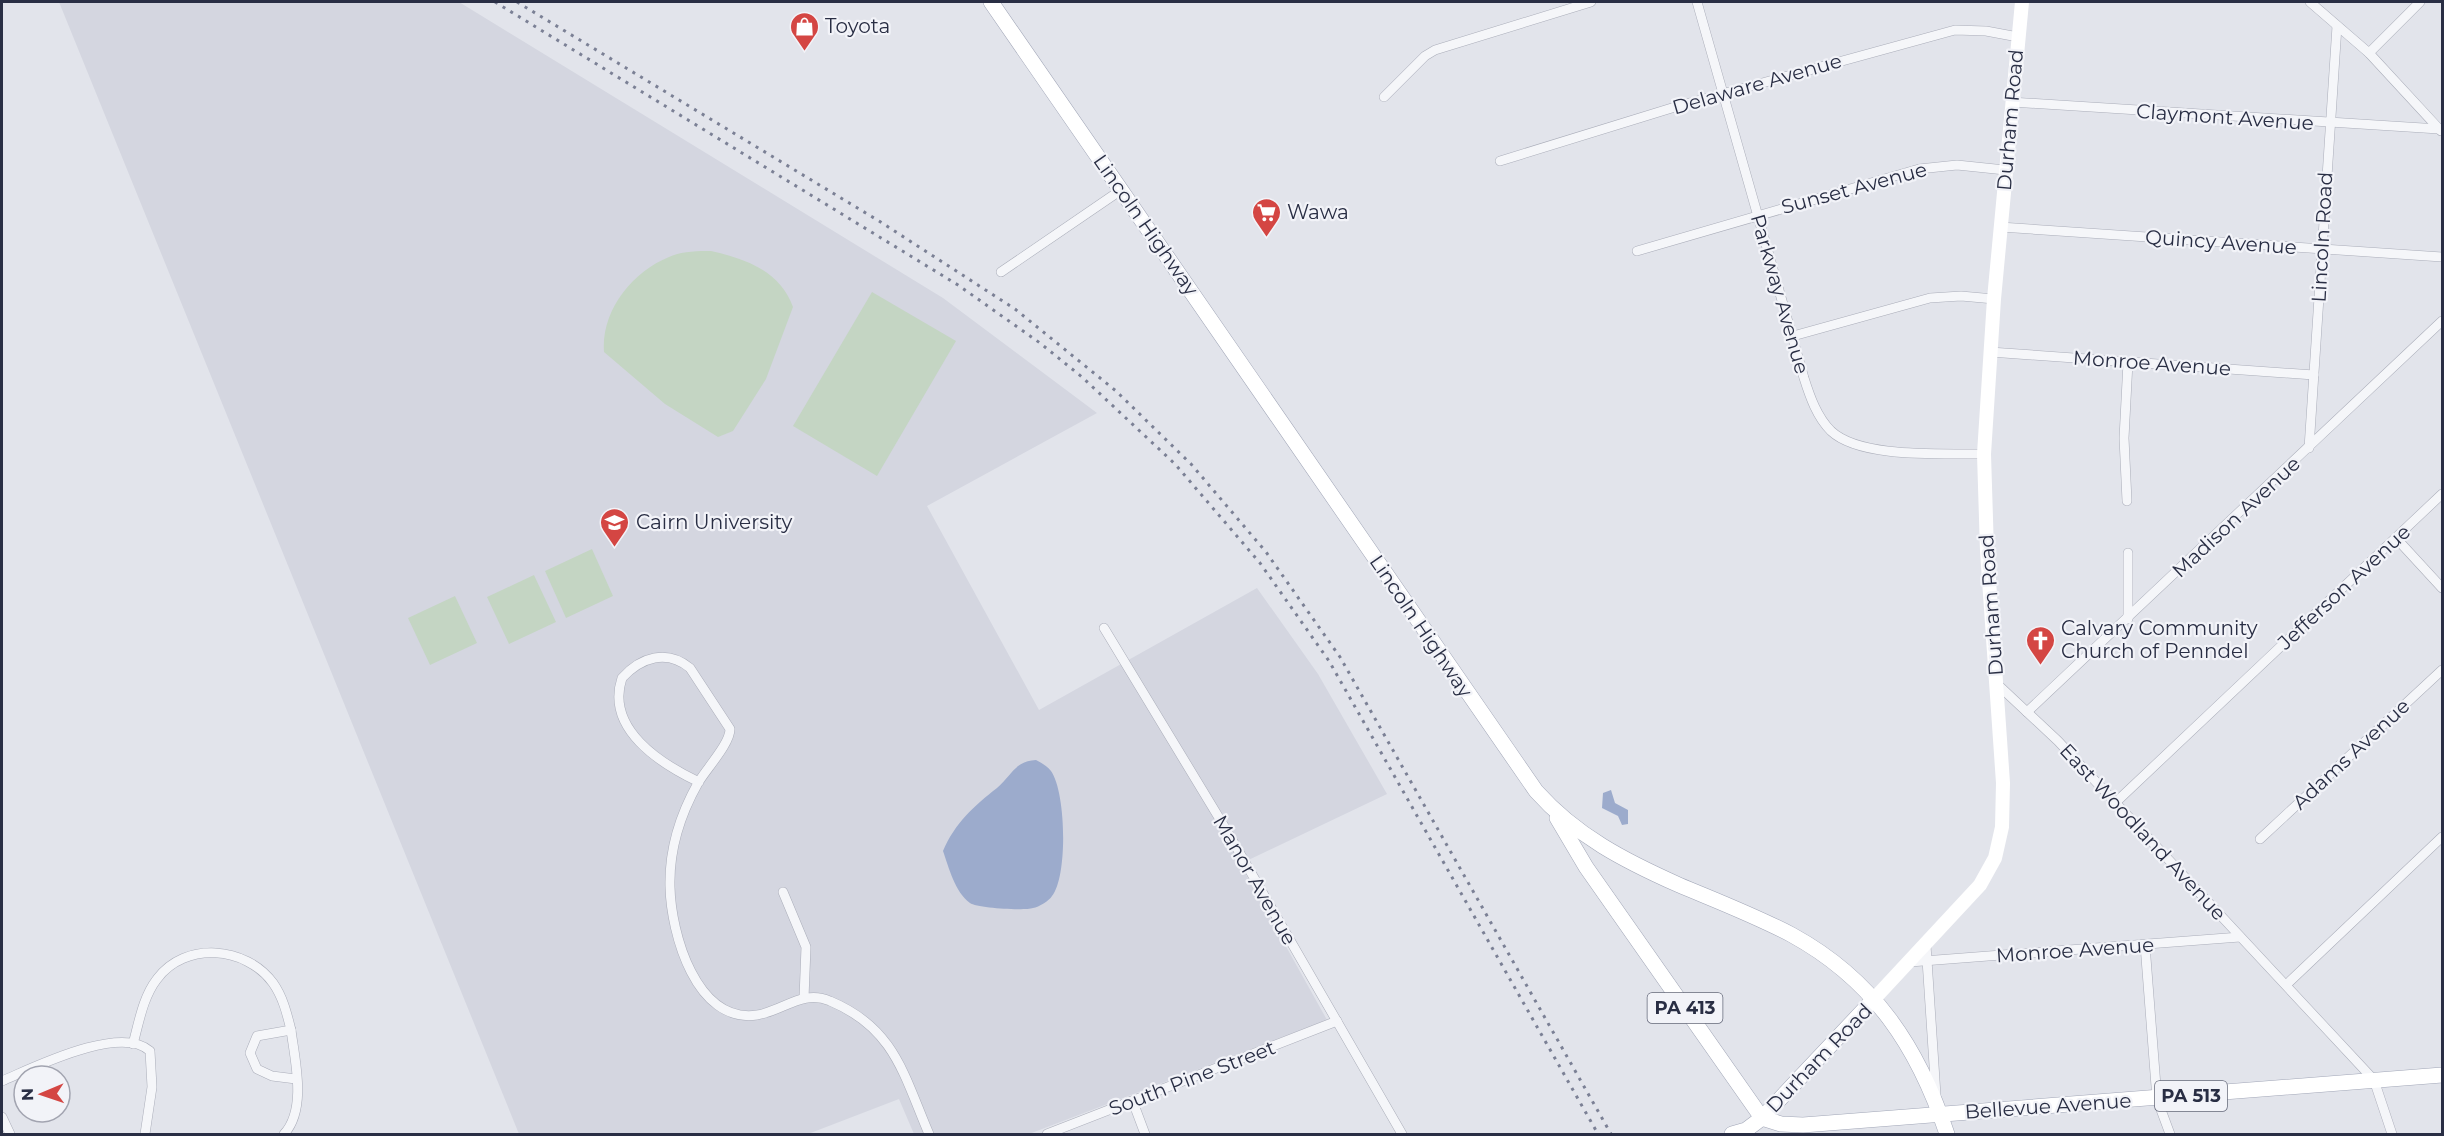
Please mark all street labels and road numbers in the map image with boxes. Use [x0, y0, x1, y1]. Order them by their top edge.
street label: Delaware Avenue [1670, 48, 1844, 120]
street label: Durham Road [1992, 48, 2028, 192]
street label: Claymont Avenue [2135, 99, 2315, 135]
street label: Lincoln Highway [1088, 150, 1204, 300]
street label: Sunset Avenue [1778, 157, 1930, 219]
street label: Lincoln Road [2307, 171, 2337, 303]
street label: Parkway Avenue [1746, 211, 1814, 377]
street label: Quincy Avenue [2144, 225, 2298, 259]
street label: Monroe Avenue [2072, 346, 2232, 380]
street label: Madison Avenue [2167, 451, 2305, 583]
street label: Jefferson Avenue [2272, 520, 2415, 655]
street label: Durham Road [1974, 533, 2008, 677]
street label: Lincoln Highway [1364, 550, 1478, 702]
street label: Adams Avenue [2287, 694, 2415, 814]
street label: East Woodland Avenue [2055, 739, 2231, 925]
street label: Manor Avenue [1208, 811, 1302, 949]
street label: Monroe Avenue [1995, 933, 2155, 967]
road number: PA 413 [1648, 993, 1722, 1023]
street label: Durham Road [1761, 999, 1877, 1117]
street label: South Pine Street [1105, 1035, 1279, 1121]
road number: PA 513 [2155, 1081, 2227, 1111]
street label: Bellevue Avenue [1964, 1088, 2132, 1124]

